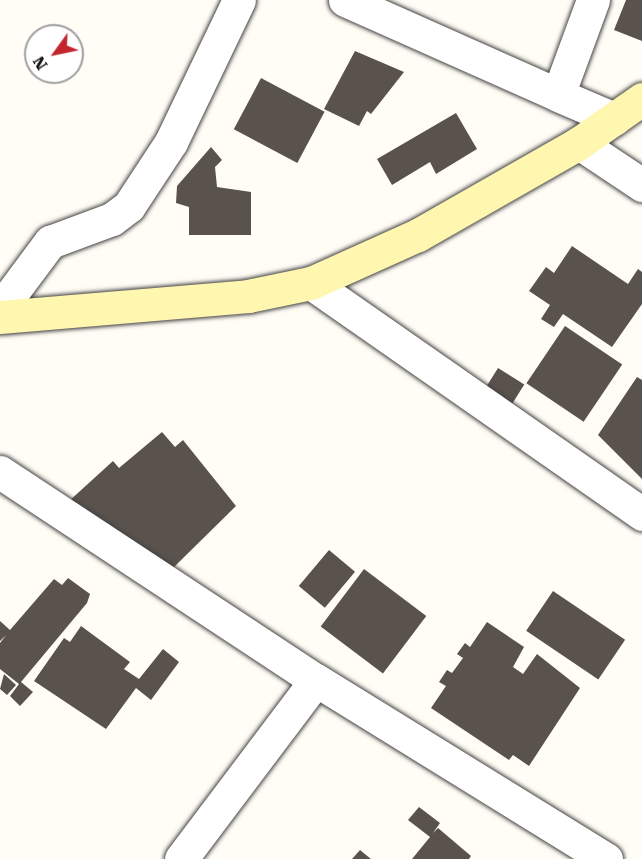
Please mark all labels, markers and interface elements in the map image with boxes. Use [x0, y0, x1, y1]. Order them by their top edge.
north arrow [24, 24, 84, 84]
text: N [29, 53, 51, 73]

